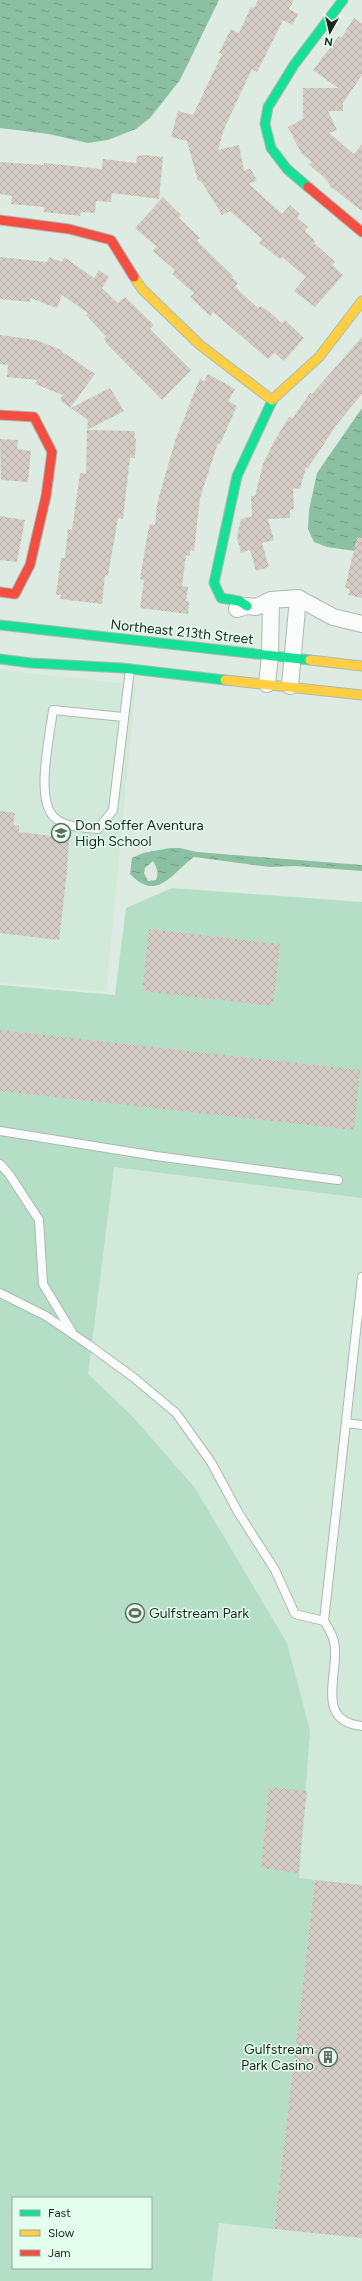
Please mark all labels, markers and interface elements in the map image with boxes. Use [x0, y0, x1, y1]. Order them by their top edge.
north arrow [310, 12, 350, 52]
text: N [324, 34, 334, 48]
street label: Northeast 213th Street [110, 616, 254, 648]
place label: Don Soffer Aventura High School [75, 817, 204, 850]
school or university icon: Don Soffer Aventura High School [50, 822, 72, 844]
sports icon: Gulfstream Park [124, 1602, 146, 1624]
place label: Gulfstream Park [149, 1605, 249, 1622]
place label: Gulfstream Park Casino [241, 2041, 314, 2074]
building icon: Gulfstream Park Casino [317, 2046, 339, 2068]
legend [12, 2197, 152, 2269]
text: Fast [48, 2206, 71, 2220]
text: Slow [48, 2226, 75, 2240]
text: Jam [48, 2246, 71, 2260]

